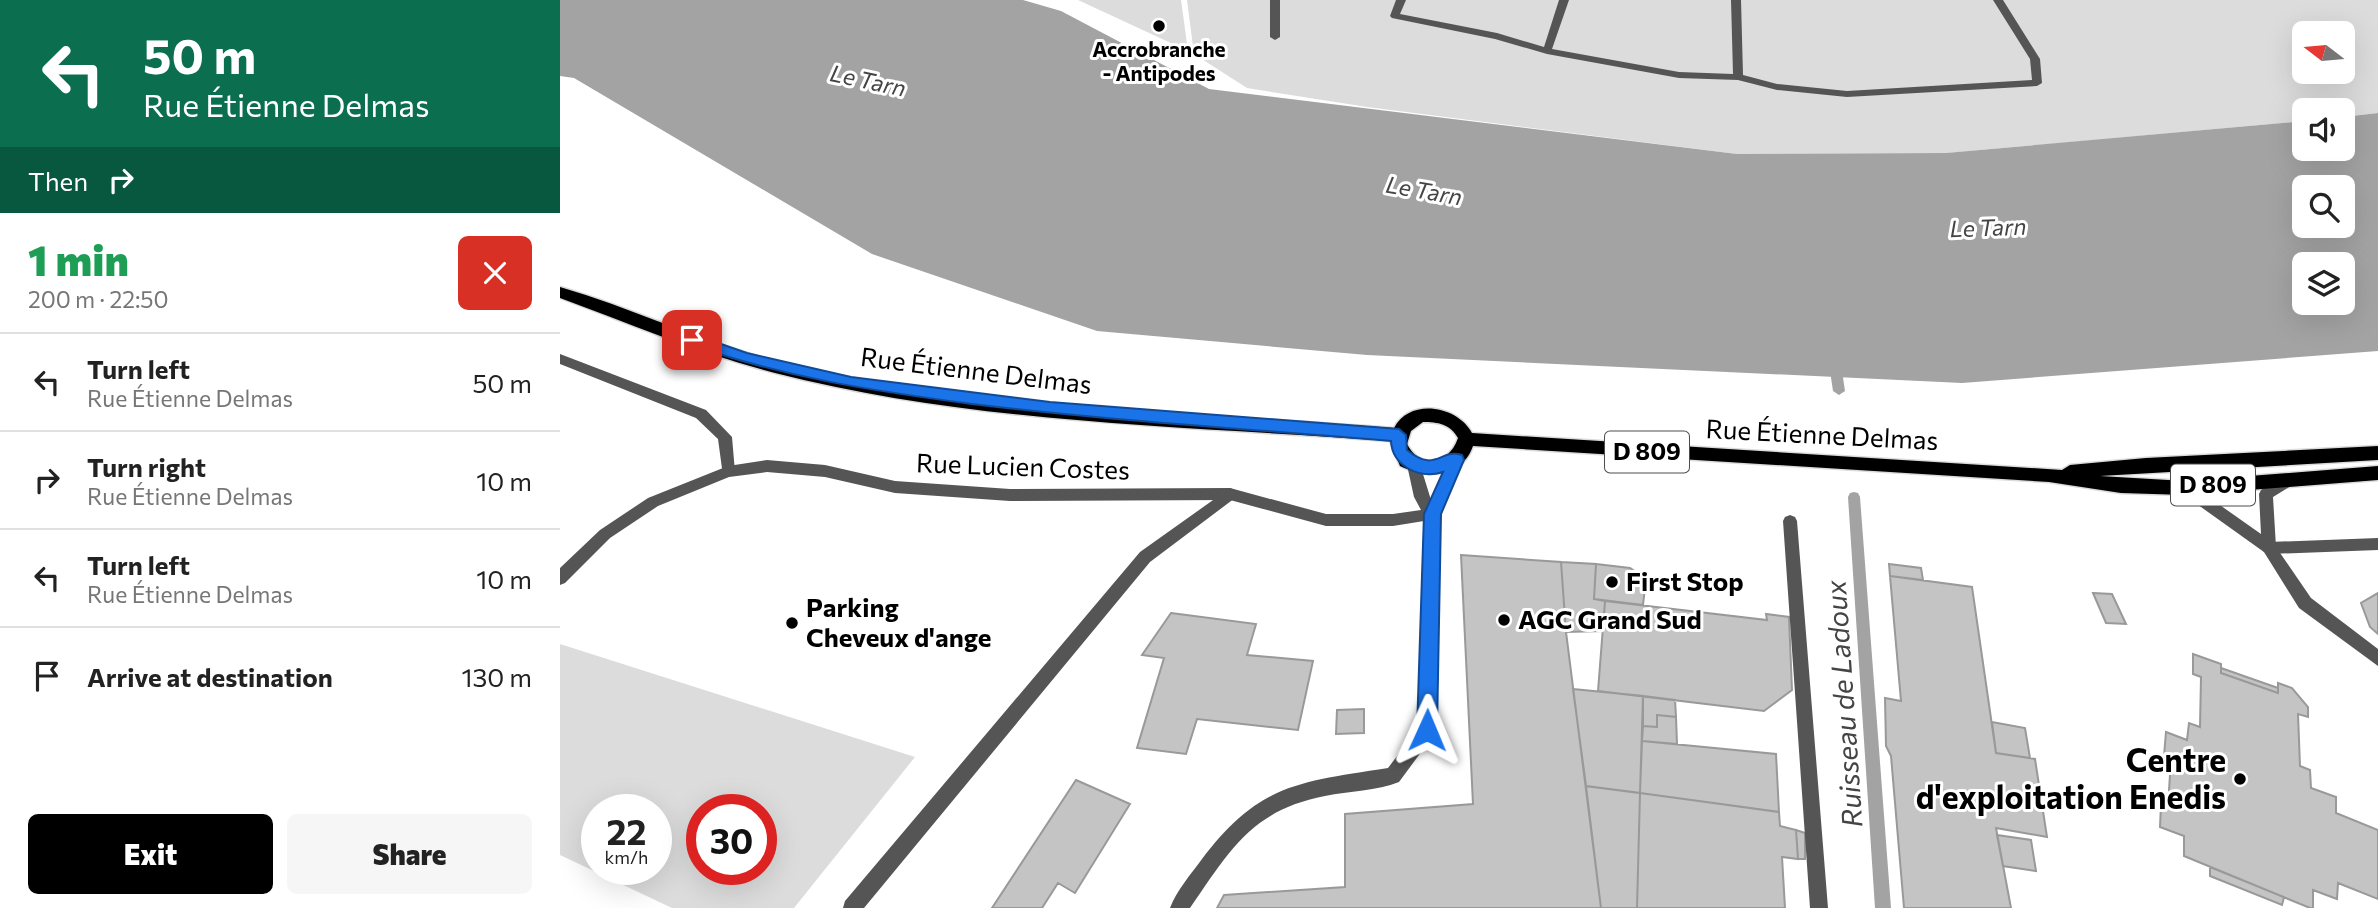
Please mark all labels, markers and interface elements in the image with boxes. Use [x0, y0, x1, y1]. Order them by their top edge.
marker: Accrobranche - Antipodes [1151, 18, 1167, 34]
north arrow [2292, 21, 2356, 84]
map controls [2292, 21, 2355, 315]
text: 50 m [143, 24, 256, 84]
icon: left [28, 28, 119, 119]
place label: Accrobranche - Antipodes [1092, 36, 1226, 85]
water label: Le Tarn [828, 58, 909, 102]
text: Rue Étienne Delmas [143, 84, 430, 124]
button: sound [2292, 98, 2355, 161]
icon: right [102, 161, 140, 199]
text: Then [28, 165, 88, 196]
water label: Le Tarn [1384, 170, 1464, 210]
button: search [2292, 175, 2355, 238]
water label: Le Tarn [1949, 212, 2027, 242]
text: 1 min [28, 233, 129, 285]
button: close [458, 236, 532, 310]
button: layers [2292, 252, 2355, 315]
text: 200 m · 22:50 [28, 285, 169, 313]
pin [662, 310, 722, 370]
icon: arrive [673, 321, 711, 359]
street label: Rue Étienne Delmas [859, 340, 1094, 399]
text: Turn left [87, 353, 190, 384]
icon: left [28, 363, 66, 401]
text: 50 m [472, 367, 532, 398]
text: Rue Étienne Delmas [87, 384, 293, 412]
street label: Rue Étienne Delmas [1705, 412, 1939, 455]
road number: D 809 [1605, 432, 1689, 472]
street label: Rue Lucien Costes [916, 446, 1130, 485]
text: Turn right [87, 451, 206, 482]
icon: right [28, 461, 66, 499]
road number: D 809 [2171, 464, 2255, 506]
text: 10 m [476, 465, 532, 496]
text: Rue Étienne Delmas [87, 482, 293, 510]
text: Turn left [87, 549, 190, 580]
icon: left [28, 559, 66, 597]
text: 10 m [476, 563, 532, 594]
place label: First Stop [1626, 565, 1744, 596]
marker: First Stop [1604, 574, 1620, 590]
water label: Ruisseau de Ladoux [1817, 578, 1869, 829]
text: Rue Étienne Delmas [87, 580, 293, 608]
place label: Parking Cheveux d'ange [806, 591, 991, 652]
place label: AGC Grand Sud [1518, 603, 1702, 634]
marker: AGC Grand Sud [1496, 612, 1512, 628]
marker: Parking Cheveux d'ange [784, 615, 800, 631]
icon: arrive [28, 657, 66, 695]
text: Arrive at destination [87, 661, 333, 692]
text: 130 m [461, 661, 532, 692]
position arrow [1390, 693, 1464, 767]
place label: Centre d'exploitation Enedis [1916, 739, 2226, 816]
marker: Centre d'exploitation Enedis [2232, 771, 2248, 787]
speed limit sign: 30 [686, 794, 777, 885]
text: 22 [607, 809, 646, 852]
button: Exit [28, 814, 273, 894]
button: Share [287, 814, 532, 894]
text: km/h [605, 846, 648, 868]

